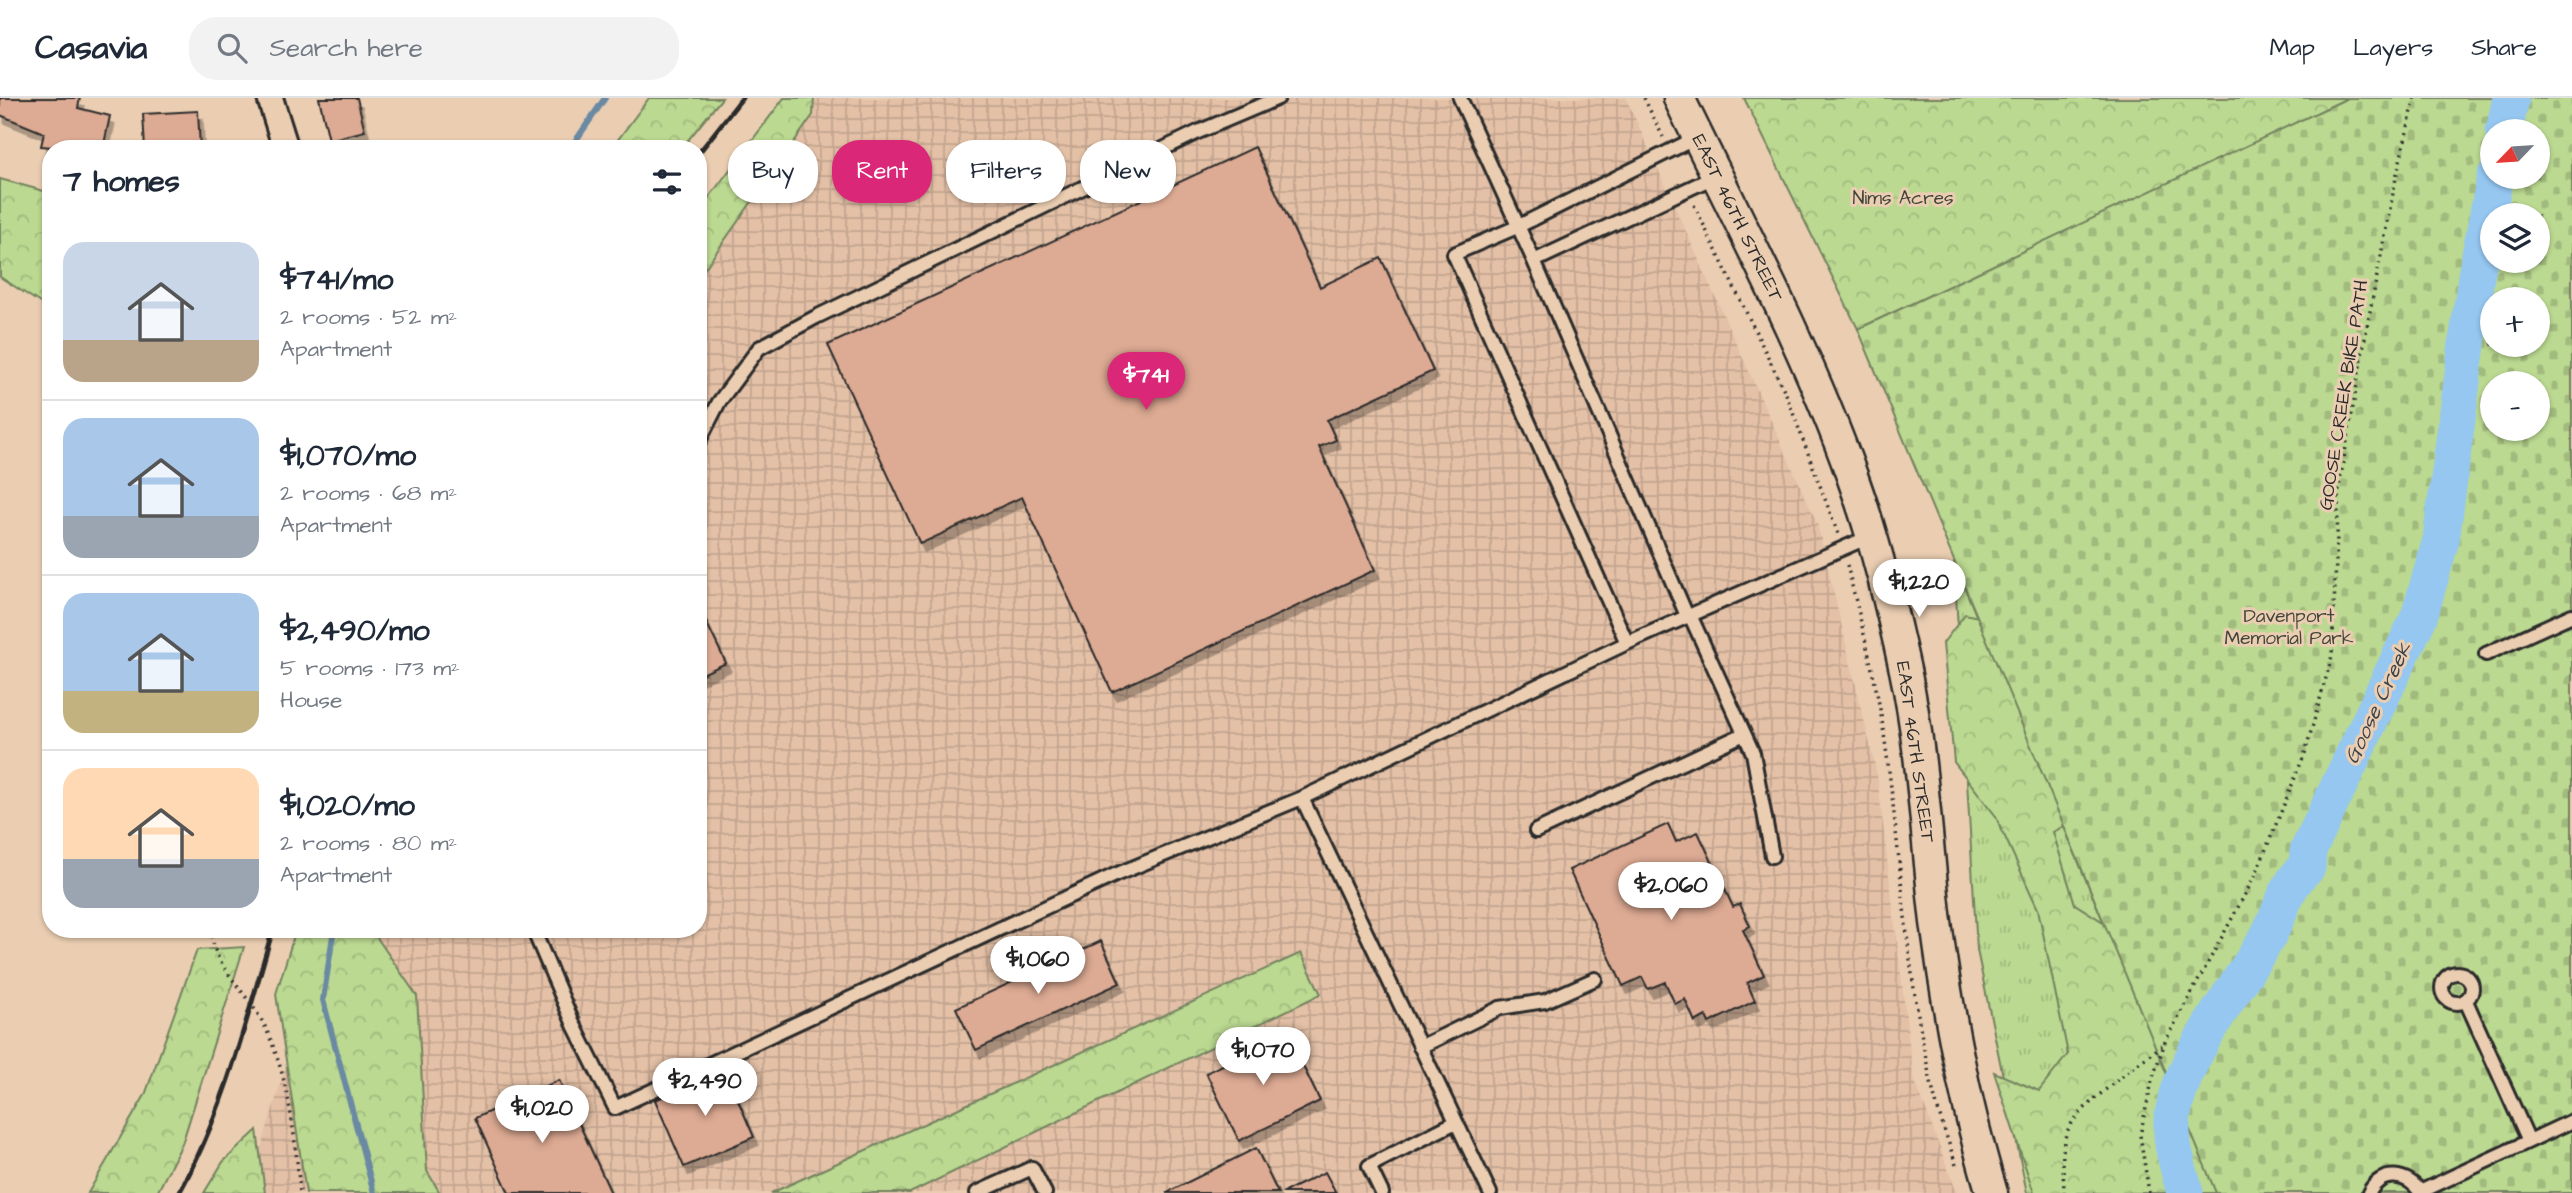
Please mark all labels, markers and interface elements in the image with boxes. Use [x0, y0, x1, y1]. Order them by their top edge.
search box [189, 17, 679, 80]
text: Casavia [35, 25, 147, 71]
icon: search [213, 29, 251, 67]
text: Search here [269, 30, 423, 66]
text: Map [2270, 31, 2315, 65]
text: Layers [2353, 31, 2433, 65]
text: Share [2471, 31, 2537, 65]
north arrow [2480, 119, 2550, 189]
map controls [2480, 119, 2550, 441]
street label: EAST 46TH STREET [1685, 130, 1789, 306]
chip: Buy [728, 140, 818, 203]
chip: Rent [832, 140, 932, 203]
chip: Filters [946, 140, 1066, 203]
chip: New [1080, 140, 1176, 203]
text: 7 homes [63, 161, 180, 203]
icon: filters [648, 163, 686, 201]
park label: Nims Acres [1852, 185, 1954, 212]
button: layers [2480, 203, 2550, 273]
text: $741/mo [280, 259, 393, 301]
icon: home [119, 270, 203, 354]
street label: GOOSE CREEK BIKE PATH [2312, 278, 2376, 512]
button: + [2480, 287, 2550, 357]
text: 2 rooms · 52 m² [280, 301, 457, 333]
text: Apartment [280, 333, 392, 365]
pin: $741 [1105, 352, 1187, 412]
text: $741 [1123, 359, 1169, 391]
button: − [2480, 371, 2550, 441]
text: $1,070/mo [280, 435, 416, 477]
icon: home [119, 446, 203, 530]
text: 2 rooms · 68 m² [280, 477, 457, 509]
text: Apartment [280, 509, 392, 541]
pin: $1,220 [1862, 560, 1976, 619]
text: $1,220 [1889, 566, 1949, 598]
park label: Davenport Memorial Park [2224, 603, 2354, 652]
text: $2,490/mo [280, 610, 430, 652]
icon: home [119, 621, 203, 705]
water label: Goose Creek [2337, 637, 2419, 768]
text: 5 rooms · 173 m² [280, 652, 460, 684]
street label: EAST 46TH STREET [1889, 660, 1941, 845]
text: House [280, 684, 343, 716]
text: $1,020/mo [280, 785, 415, 827]
icon: home [119, 796, 203, 880]
text: 2 rooms · 80 m² [280, 827, 457, 859]
text: Apartment [280, 859, 392, 891]
pin: $2,060 [1614, 862, 1728, 922]
text: $2,060 [1634, 869, 1708, 901]
pin: $1,060 [981, 936, 1095, 996]
text: $1,060 [1006, 943, 1070, 975]
pin: $1,070 [1206, 1028, 1320, 1087]
text: $1,070 [1231, 1034, 1295, 1066]
pin: $2,490 [648, 1058, 762, 1118]
text: $2,490 [668, 1065, 742, 1097]
pin: $1,020 [485, 1086, 599, 1145]
text: $1,020 [511, 1092, 573, 1124]

